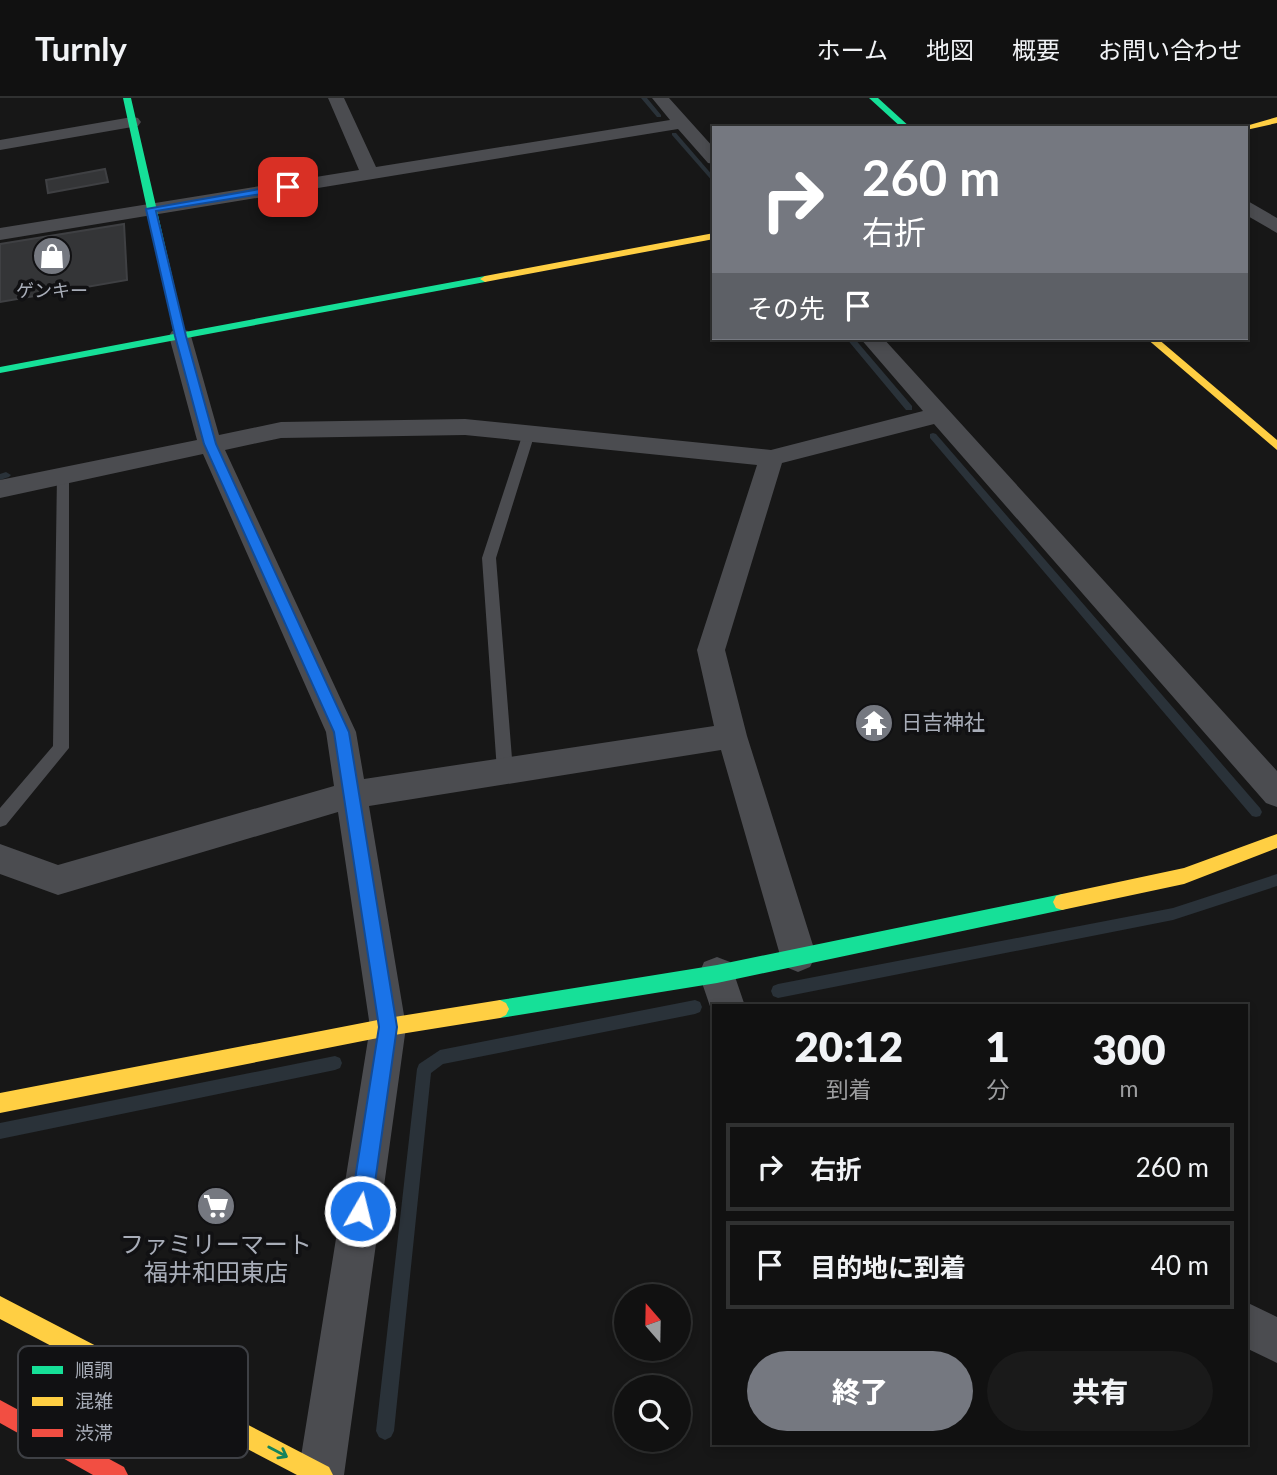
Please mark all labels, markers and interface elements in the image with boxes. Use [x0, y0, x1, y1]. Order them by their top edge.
text: Turnly [35, 28, 127, 68]
text: ホーム [817, 35, 888, 64]
text: 地図 [926, 35, 974, 64]
text: 概要 [1012, 35, 1060, 64]
text: お問い合わせ [1098, 35, 1242, 64]
text: 260 m [862, 148, 1000, 206]
icon: right [747, 154, 838, 245]
pin [258, 157, 318, 217]
icon: arrive [269, 168, 307, 206]
text: 右折 [862, 212, 926, 251]
shop icon: ゲンキー [31, 235, 73, 277]
place label: ゲンキー [16, 279, 88, 301]
icon: arrive [839, 287, 877, 325]
text: その先 [747, 292, 825, 324]
temple icon: 日吉神社 [853, 702, 895, 744]
place label: 日吉神社 [901, 709, 985, 734]
text: 20:12 [794, 1021, 903, 1071]
text: 1 [986, 1021, 1010, 1071]
text: 300 [1092, 1024, 1166, 1074]
text: m [1119, 1074, 1138, 1102]
text: 到着 [826, 1075, 872, 1103]
text: 分 [986, 1075, 1009, 1103]
icon: right [751, 1148, 789, 1186]
text: 260 m [1136, 1151, 1209, 1183]
text: 右折 [810, 1153, 862, 1185]
position arrow [323, 1174, 397, 1248]
supermarket icon: ファミリーマート 福井和田東店 [195, 1185, 237, 1227]
place label: ファミリーマート 福井和田東店 [120, 1229, 312, 1286]
icon: arrive [751, 1246, 789, 1284]
text: 40 m [1151, 1249, 1209, 1281]
text: 目的地に到着 [810, 1251, 966, 1283]
north arrow [614, 1284, 691, 1362]
map controls [614, 1284, 691, 1452]
legend [18, 1346, 248, 1458]
button: 終了 [747, 1351, 973, 1431]
button: 共有 [987, 1351, 1213, 1431]
text: 順調 [75, 1358, 113, 1381]
button: search [614, 1375, 691, 1452]
text: 混雑 [75, 1389, 113, 1412]
text: 渋滞 [75, 1421, 113, 1444]
one-way arrow [267, 1446, 288, 1459]

